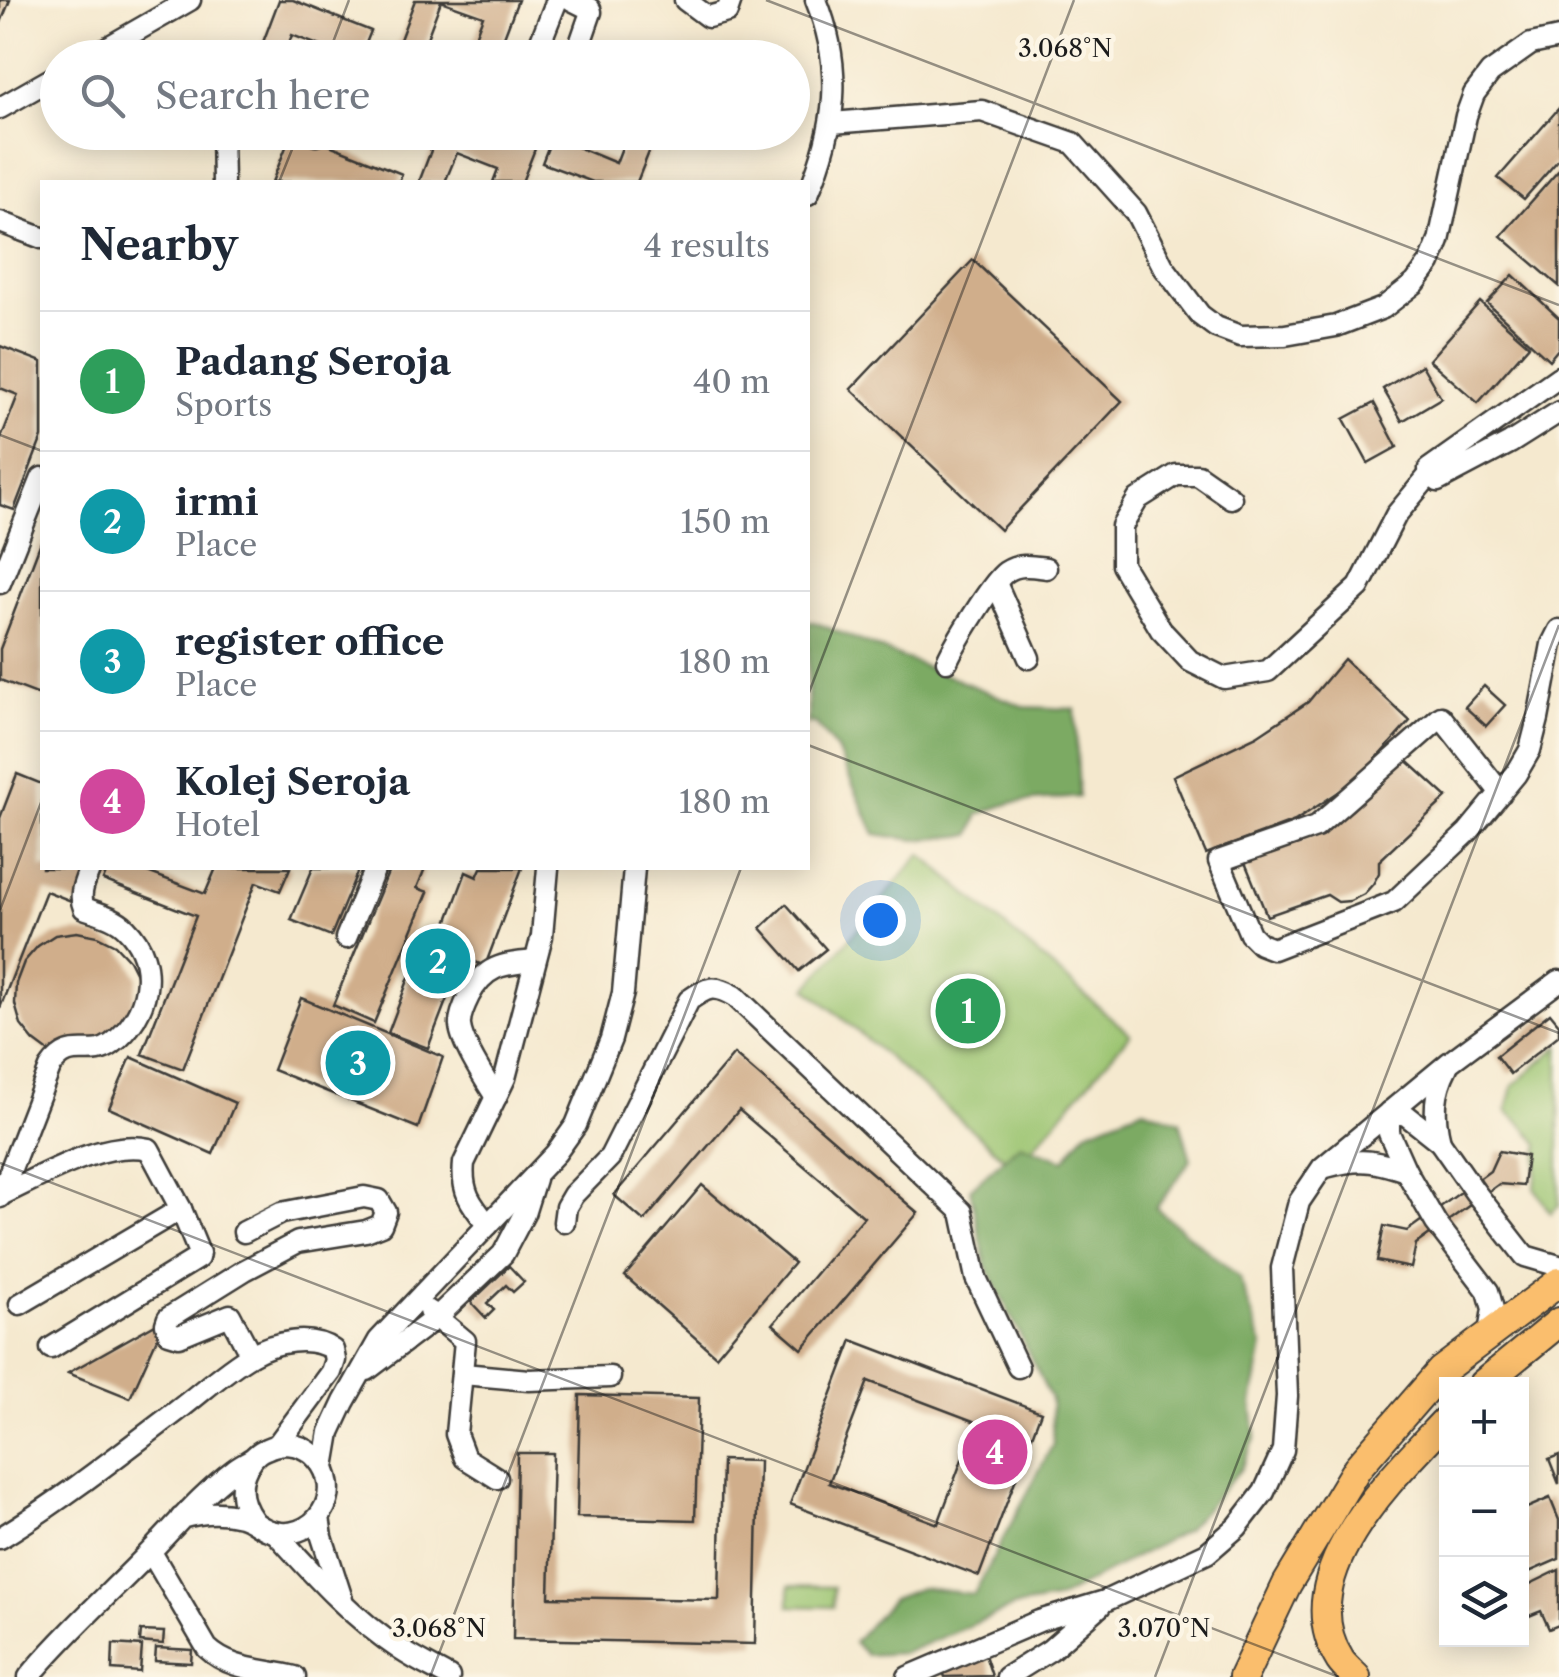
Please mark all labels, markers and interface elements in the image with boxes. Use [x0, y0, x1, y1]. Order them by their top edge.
text: 3.068°N [1018, 33, 1112, 64]
search box [40, 40, 810, 150]
icon: search [75, 68, 130, 123]
text: Search here [155, 72, 370, 119]
text: Nearby [80, 219, 238, 271]
text: 4 results [644, 226, 770, 265]
text: Padang Seroja [175, 338, 451, 385]
text: 1 [105, 362, 120, 401]
text: 40 m [693, 362, 770, 401]
text: Sports [175, 385, 272, 424]
text: irmi [175, 478, 259, 525]
text: 2 [103, 502, 122, 541]
text: 150 m [681, 502, 770, 541]
text: Place [175, 525, 257, 564]
text: register office [175, 618, 445, 665]
text: 3 [103, 642, 122, 681]
text: 180 m [679, 642, 770, 681]
text: Place [175, 665, 257, 704]
text: Kolej Seroja [175, 758, 410, 805]
text: 4 [103, 782, 122, 821]
text: 180 m [679, 782, 770, 821]
text: Hotel [175, 805, 260, 844]
your location [855, 895, 906, 946]
pin: 2 [406, 924, 470, 998]
pin: 1 [936, 974, 1000, 1048]
pin: 3 [326, 1026, 390, 1100]
map controls [1439, 1377, 1529, 1647]
button: + [1439, 1377, 1529, 1467]
pin: 4 [962, 1414, 1028, 1490]
button: − [1439, 1467, 1529, 1557]
button: layers [1439, 1557, 1529, 1647]
text: 3.068°N [392, 1613, 486, 1644]
text: 3.070°N [1118, 1613, 1210, 1644]

